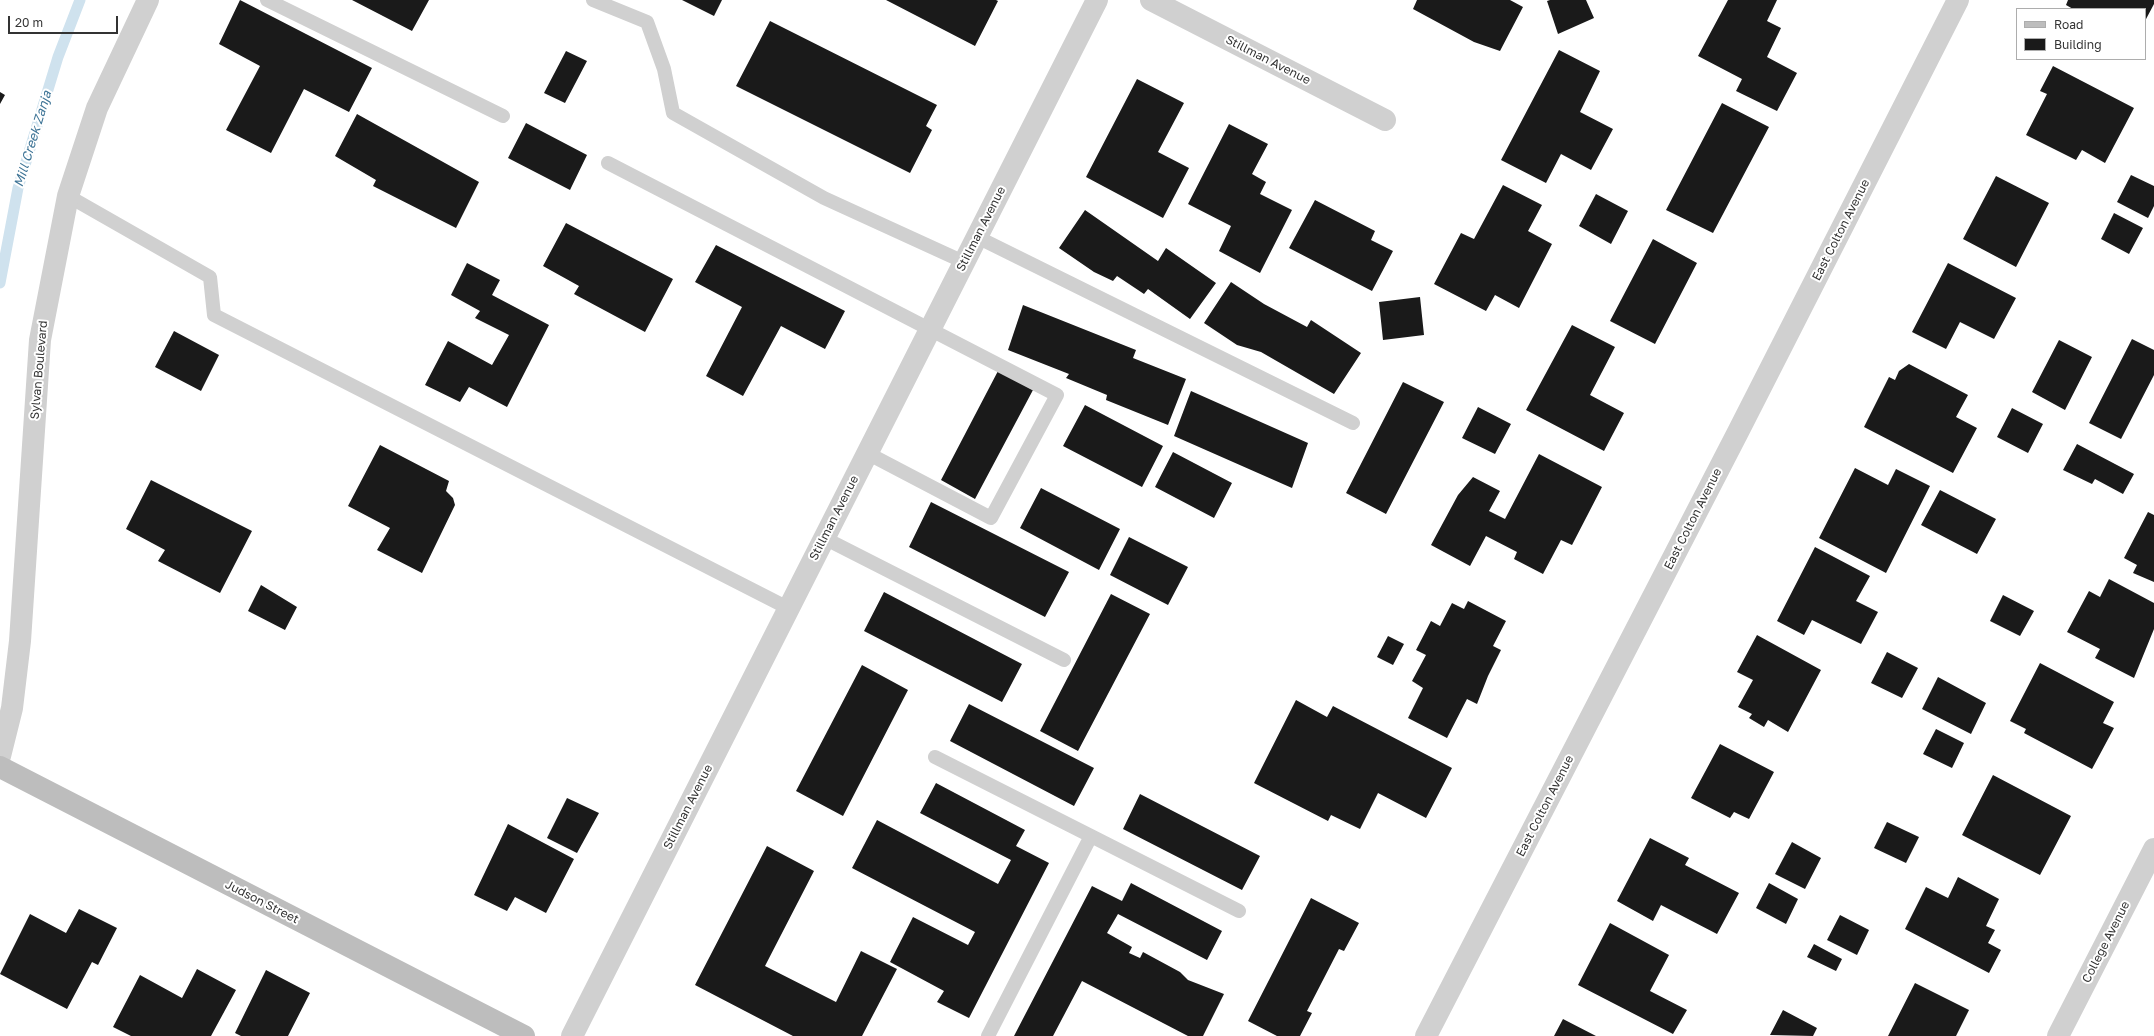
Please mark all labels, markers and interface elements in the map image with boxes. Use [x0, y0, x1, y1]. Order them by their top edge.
scale bar [10, 8, 120, 34]
legend [2016, 8, 2146, 60]
text: 20 m [15, 15, 43, 30]
text: Road [2054, 17, 2083, 32]
street label: Stillman Avenue [1223, 32, 1313, 88]
text: Building [2054, 37, 2102, 52]
water label: Mill Creek Zanja [11, 89, 55, 189]
street label: East Colton Avenue [1809, 177, 1873, 283]
street label: Stillman Avenue [953, 184, 1009, 274]
street label: Sylvan Boulevard [27, 320, 51, 420]
street label: East Colton Avenue [1661, 466, 1725, 572]
street label: Stillman Avenue [806, 473, 862, 563]
street label: East Colton Avenue [1513, 753, 1577, 859]
street label: Stillman Avenue [660, 762, 716, 852]
street label: Judson Street [223, 877, 301, 927]
street label: College Avenue [2079, 899, 2133, 985]

